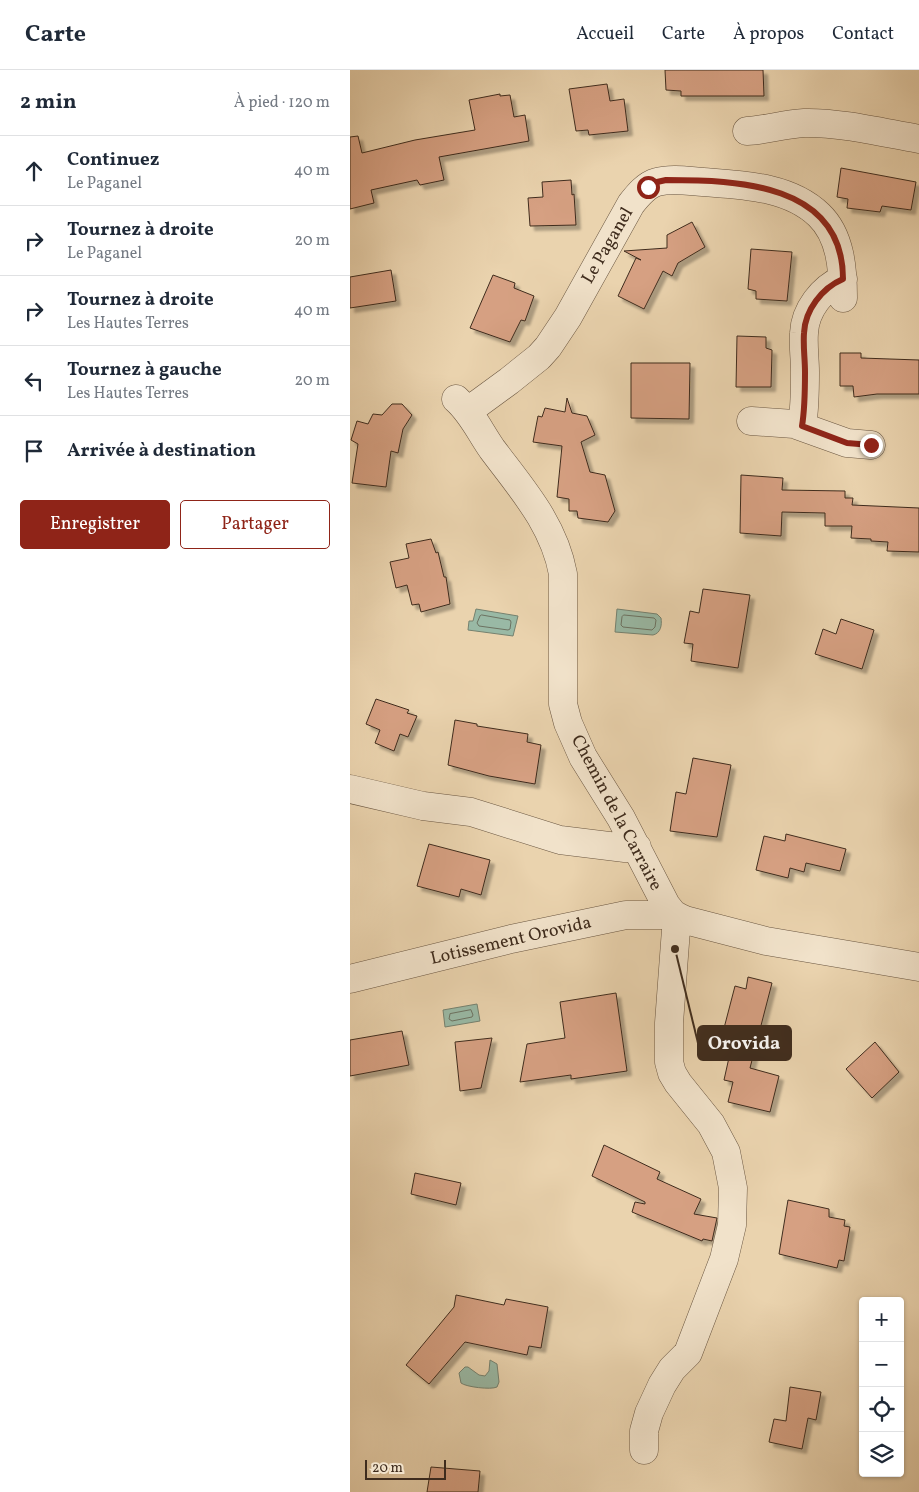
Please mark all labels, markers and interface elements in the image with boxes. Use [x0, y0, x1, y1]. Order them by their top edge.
text: Carte [25, 18, 86, 52]
text: Accueil [576, 22, 634, 47]
text: Carte [662, 22, 705, 47]
text: À propos [733, 22, 804, 47]
text: Contact [832, 22, 894, 47]
text: 2 min [20, 88, 77, 117]
text: À pied · 120 m [234, 92, 330, 114]
text: Continuez [67, 147, 159, 173]
icon: ahead [20, 157, 48, 185]
text: 40 m [294, 160, 330, 182]
text: Le Paganel [67, 173, 142, 195]
route start [637, 176, 660, 199]
street label: Le Paganel [576, 203, 640, 289]
text: Tournez à droite [67, 217, 214, 243]
icon: right [20, 227, 48, 255]
text: 20 m [295, 230, 330, 252]
text: Le Paganel [67, 243, 142, 265]
text: Tournez à droite [67, 287, 214, 313]
icon: right [20, 297, 48, 325]
text: 40 m [294, 300, 330, 322]
text: Les Hautes Terres [67, 313, 189, 335]
text: Tournez à gauche [67, 357, 222, 383]
icon: left [20, 367, 48, 395]
text: 20 m [295, 370, 330, 392]
text: Les Hautes Terres [67, 383, 189, 405]
route end [860, 434, 883, 457]
icon: arrive [20, 437, 48, 465]
text: Arrivée à destination [67, 438, 256, 464]
button: Enregistrer [20, 500, 170, 549]
button: Partager [180, 500, 330, 549]
street label: Chemin de la Carraire [564, 731, 668, 895]
street label: Lotissement Orovida [428, 910, 594, 972]
callout: Orovida [698, 1026, 791, 1060]
text: Orovida [708, 1031, 780, 1057]
map controls [859, 1297, 904, 1477]
button: + [859, 1297, 904, 1342]
button: − [859, 1342, 904, 1387]
button: locate [859, 1387, 904, 1432]
button: layers [859, 1432, 904, 1477]
scale bar [365, 1457, 446, 1480]
text: 20 m [372, 1459, 403, 1478]

